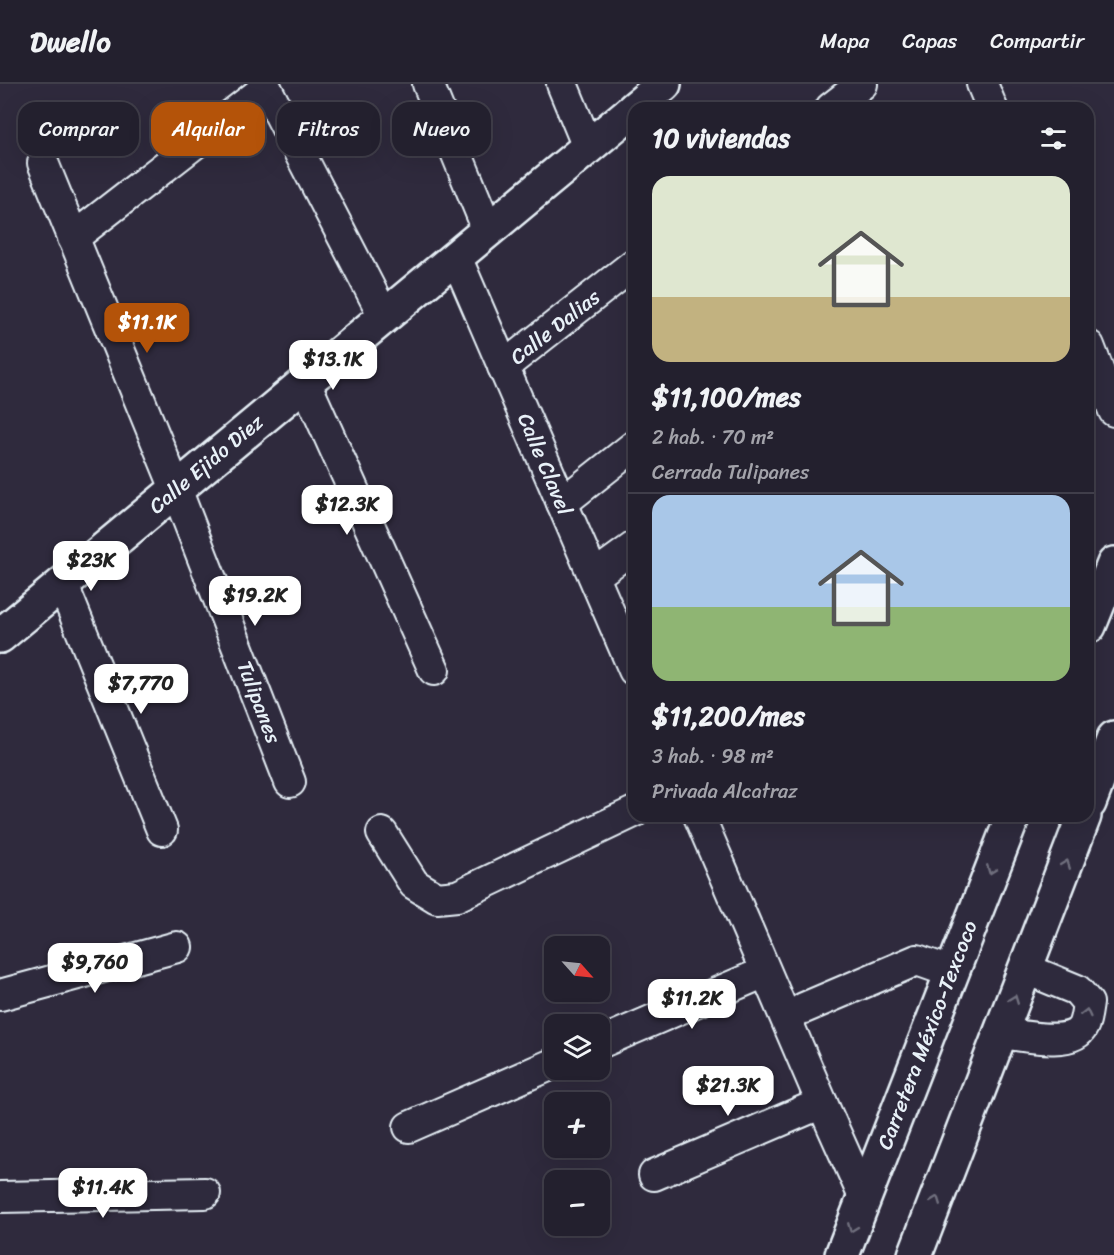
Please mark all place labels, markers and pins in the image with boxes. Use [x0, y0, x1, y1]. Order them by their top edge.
pin: $11.1K [98, 303, 196, 354]
pin: $13.1K [284, 340, 382, 391]
pin: $12.3K [298, 485, 396, 536]
pin: $23K [55, 541, 127, 592]
pin: $19.2K [206, 576, 304, 627]
pin: $7,770 [92, 664, 190, 715]
pin: $9,760 [46, 943, 144, 994]
pin: $11.2K [643, 979, 741, 1030]
pin: $21.3K [679, 1066, 777, 1117]
pin: $11.4K [54, 1168, 152, 1219]

